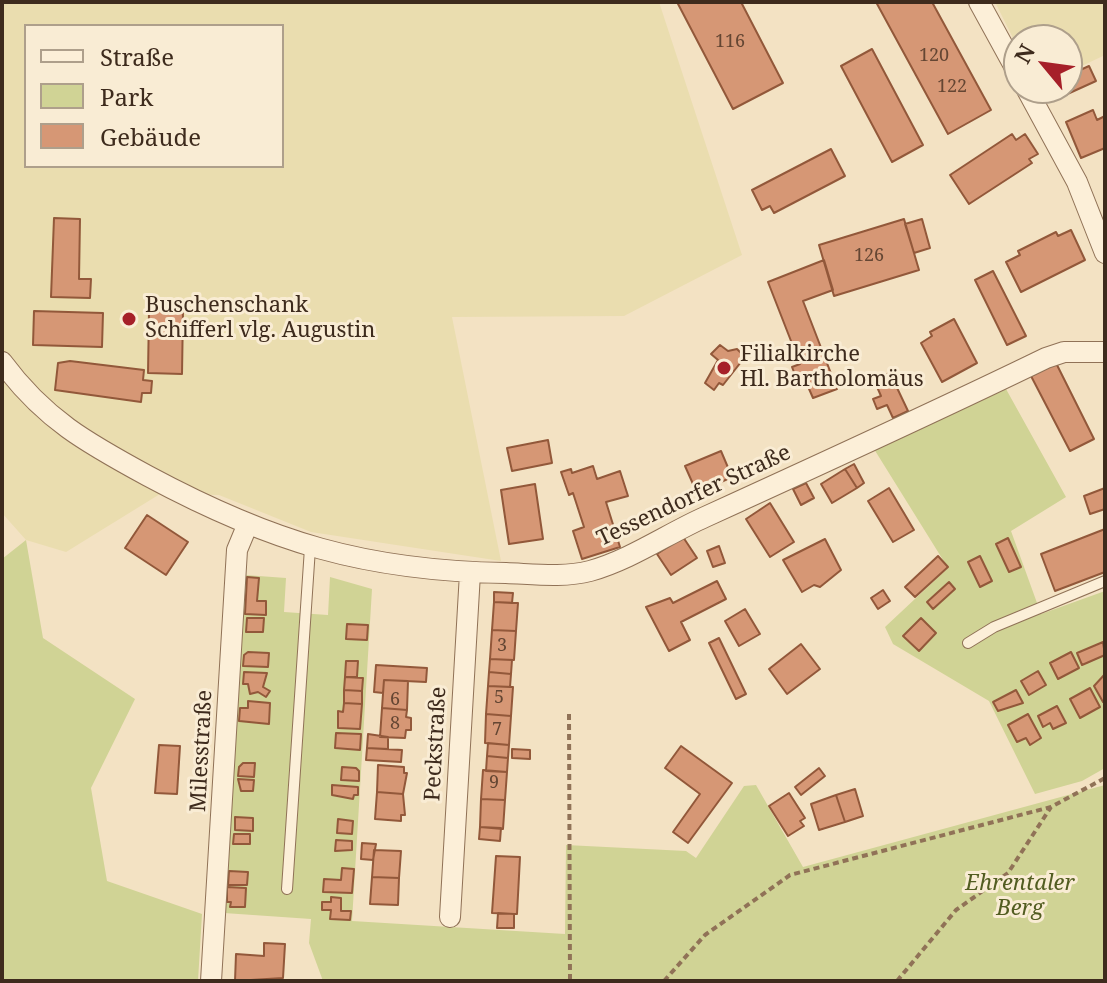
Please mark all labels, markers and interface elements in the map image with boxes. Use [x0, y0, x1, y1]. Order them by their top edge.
legend [24, 24, 284, 168]
north arrow [1003, 24, 1083, 104]
house number: 116 [715, 31, 745, 53]
text: N [1006, 38, 1041, 68]
text: Straße [100, 40, 174, 73]
house number: 120 [919, 45, 949, 67]
house number: 122 [937, 76, 967, 98]
text: Park [100, 80, 153, 113]
text: Gebäude [100, 120, 201, 153]
house number: 126 [854, 245, 884, 267]
place label: Buschenschank Schifferl vlg. Augustin [145, 293, 375, 344]
marker: Buschenschank Schifferl vlg. Augustin [120, 310, 138, 328]
place label: Filialkirche Hl. Bartholomäus [740, 342, 924, 394]
marker: Filialkirche Hl. Bartholomäus [715, 359, 733, 377]
street label: Tessendorfer Straße [593, 440, 795, 552]
house number: 3 [497, 635, 507, 657]
street label: Peckstraße [420, 686, 452, 802]
house number: 5 [494, 687, 504, 709]
street label: Milesstraße [186, 689, 218, 813]
house number: 6 [390, 689, 400, 711]
house number: 8 [390, 713, 400, 735]
house number: 7 [492, 719, 502, 741]
house number: 9 [489, 772, 499, 794]
park label: Ehrentaler Berg [965, 871, 1075, 922]

